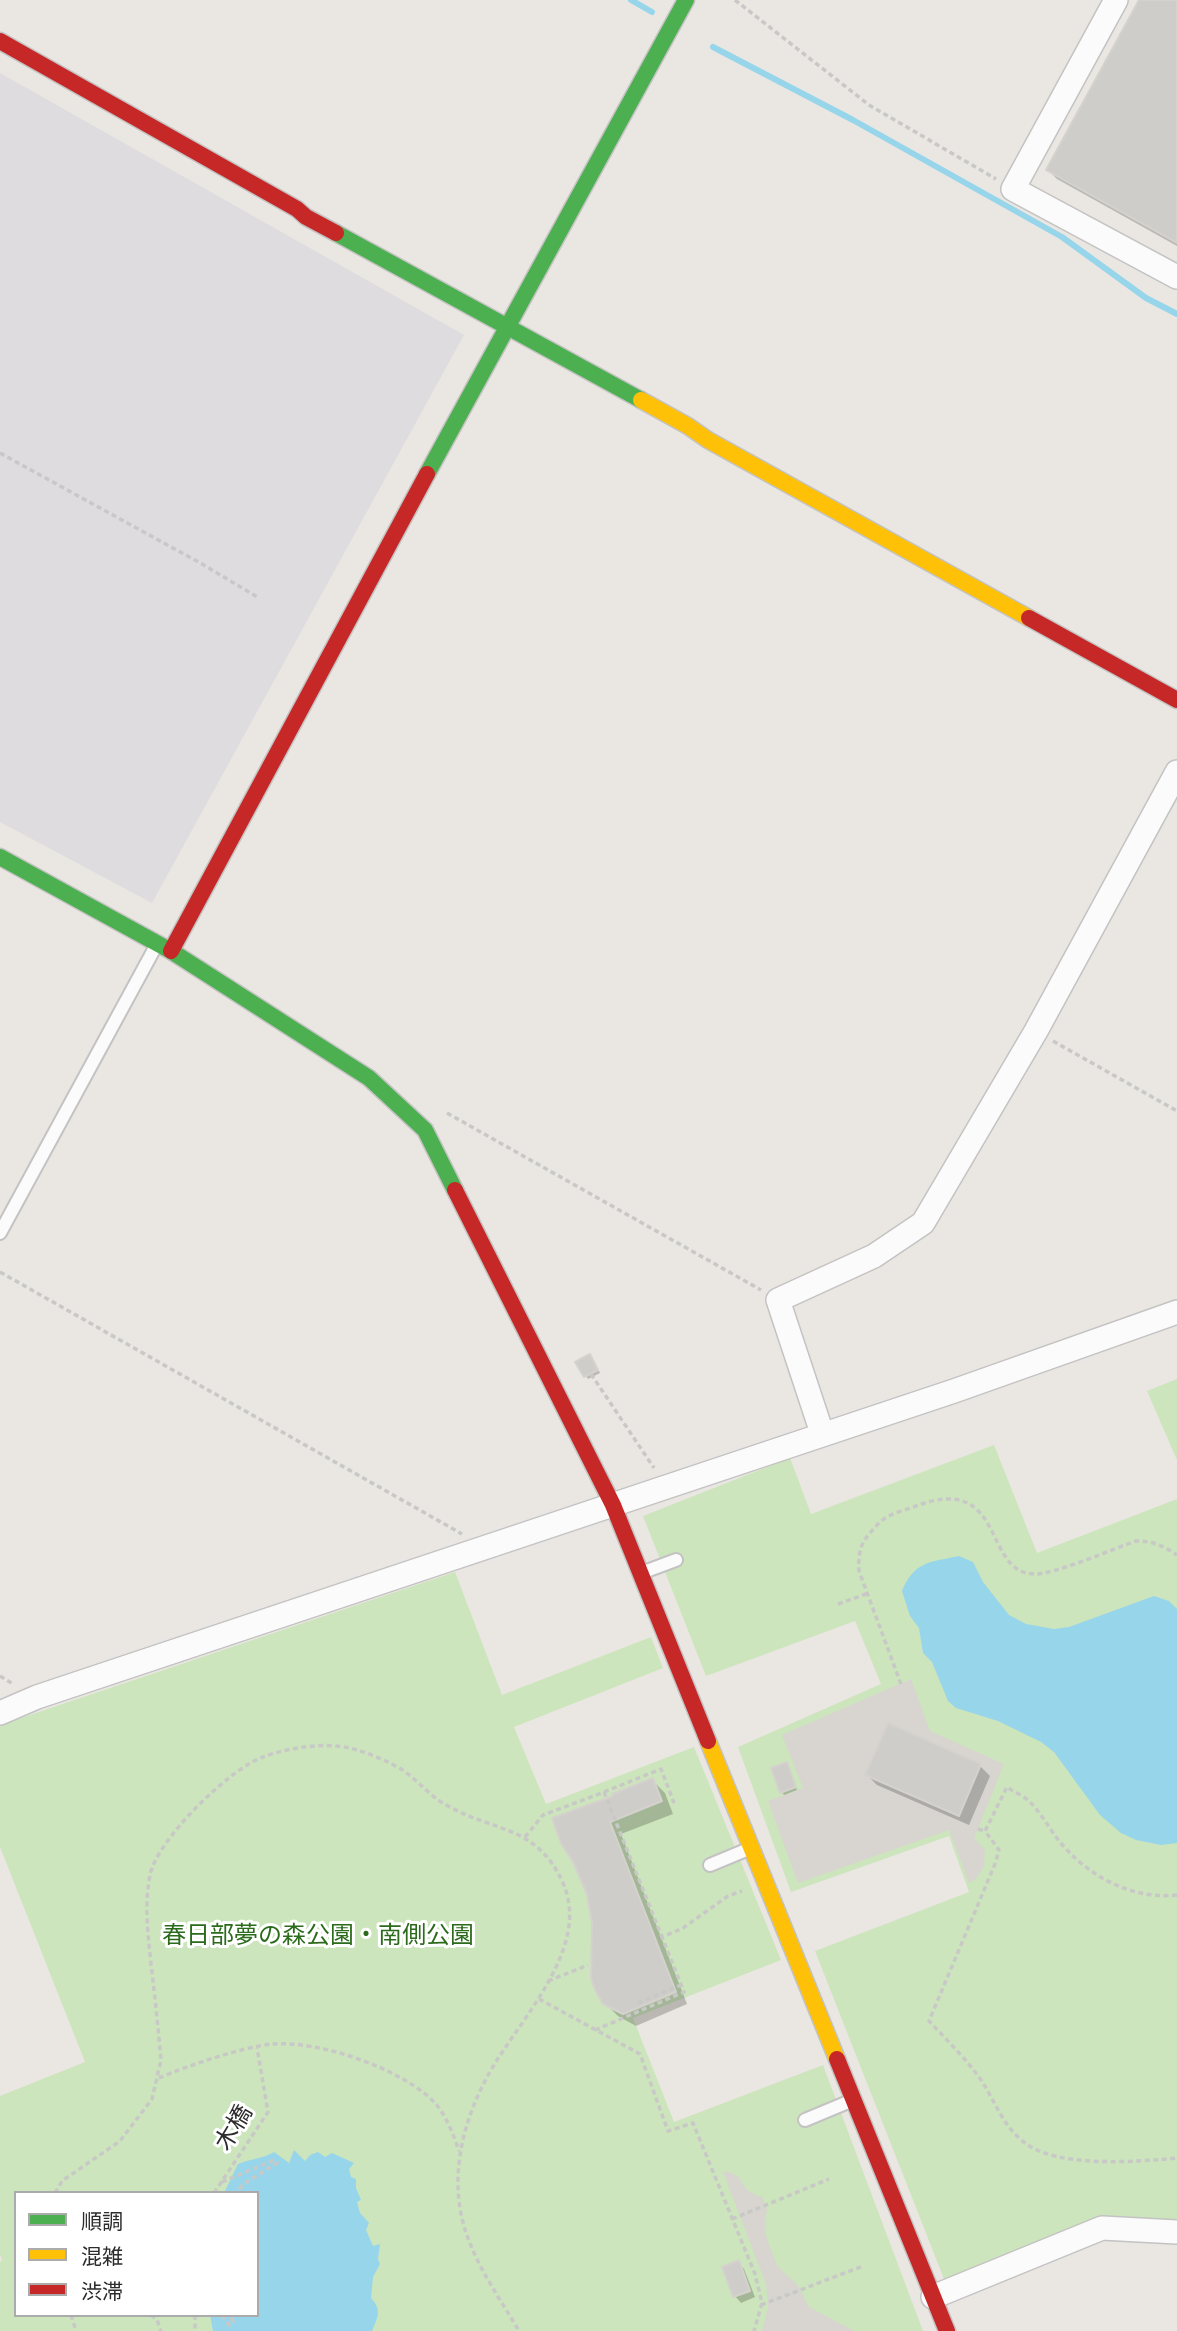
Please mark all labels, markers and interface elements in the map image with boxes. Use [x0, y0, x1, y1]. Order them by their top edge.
park label: 春日部夢の森公園・南側公園 [162, 1922, 474, 1950]
street label: 木橋 [209, 2100, 259, 2156]
legend [14, 2191, 259, 2317]
text: 順調 [81, 2208, 123, 2234]
text: 混雑 [81, 2243, 123, 2269]
text: 渋滞 [81, 2278, 123, 2304]

